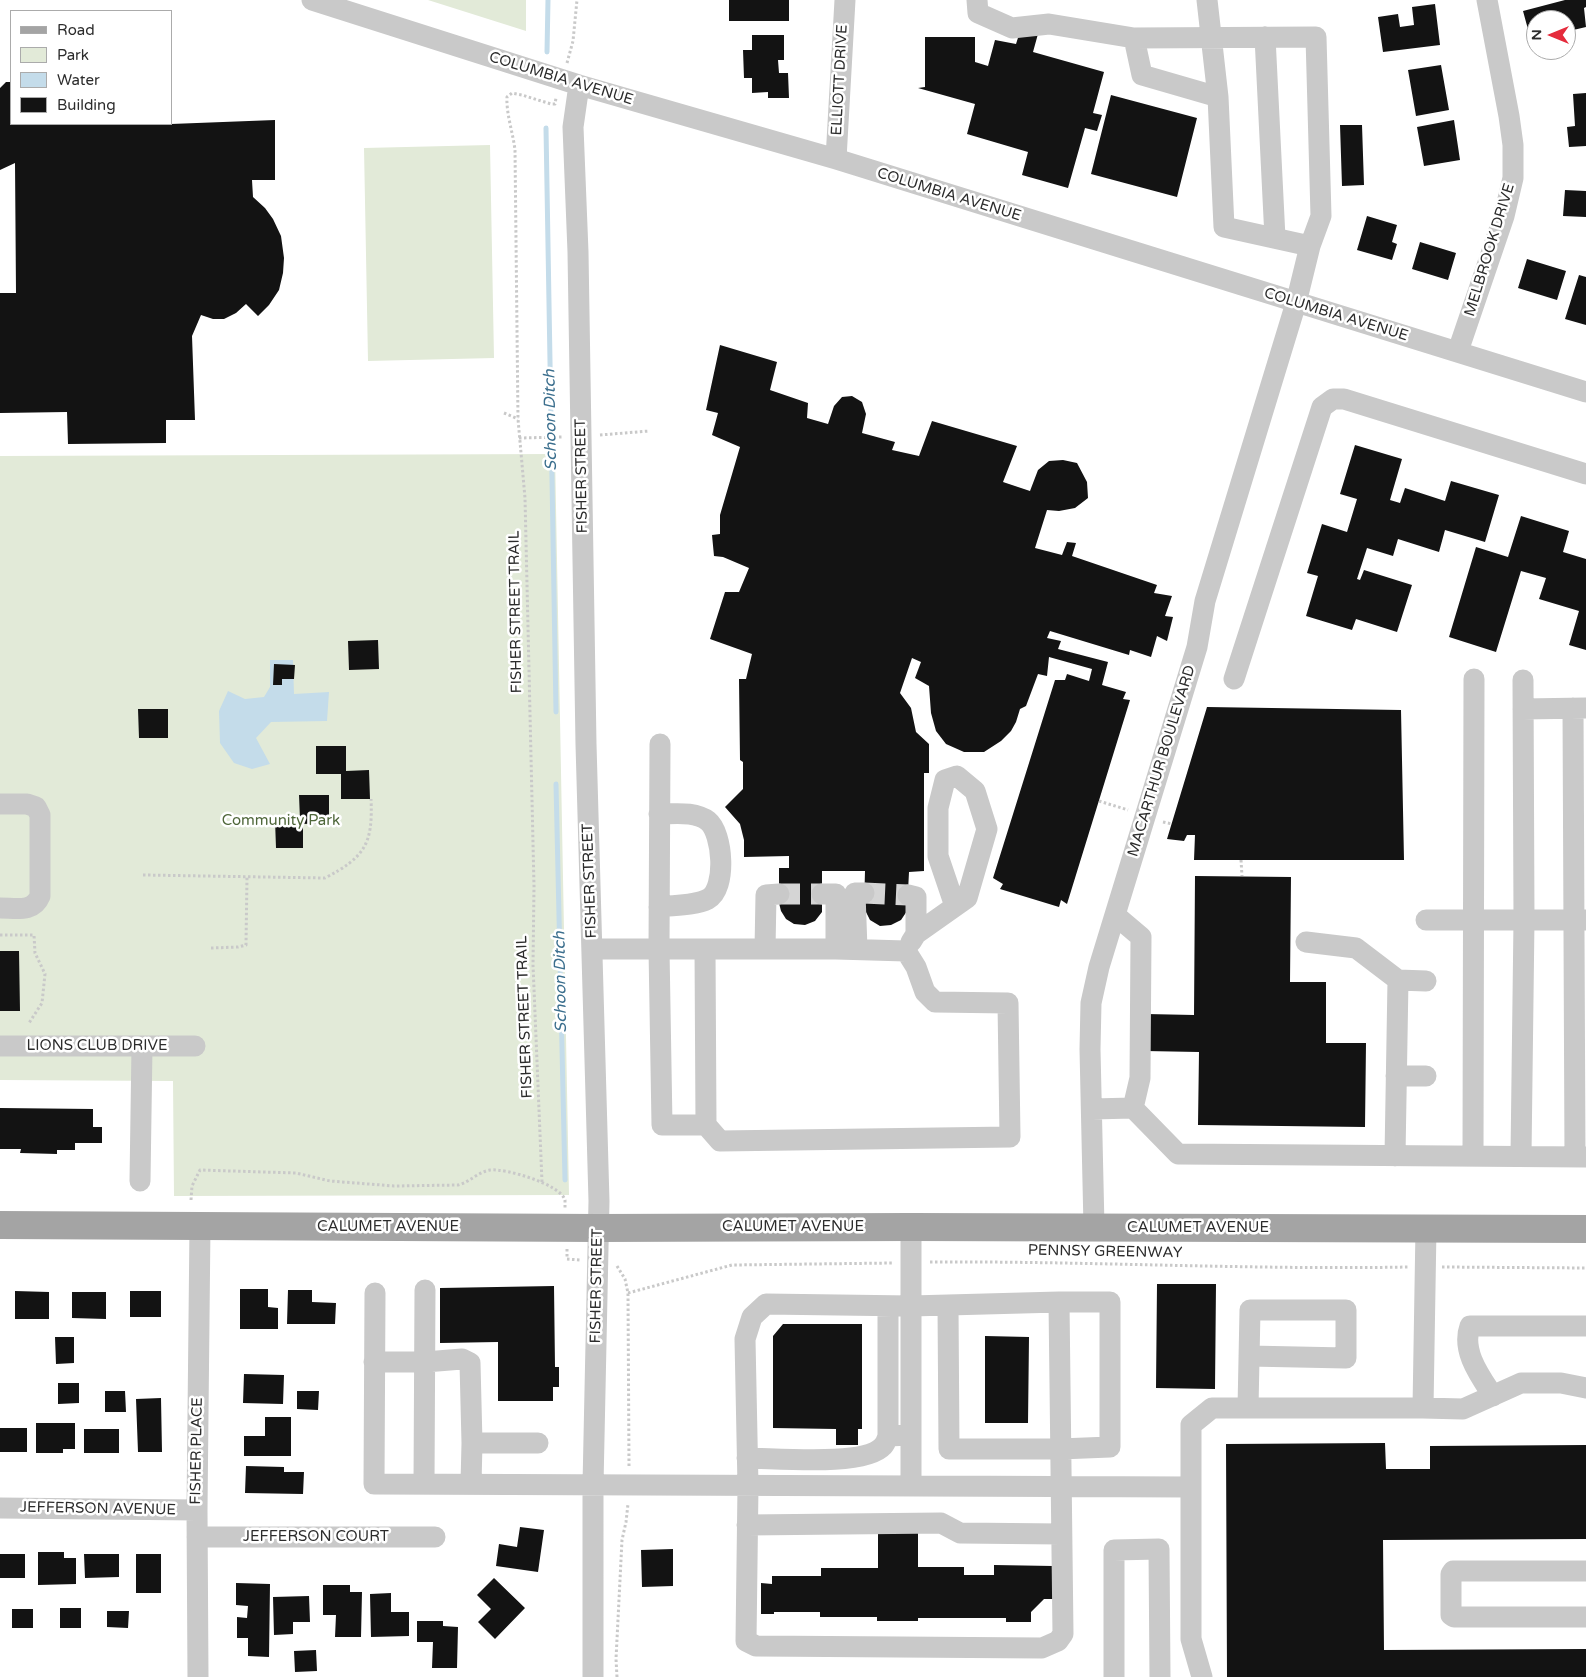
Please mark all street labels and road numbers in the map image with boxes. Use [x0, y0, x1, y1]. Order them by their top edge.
street label: ELLIOTT DRIVE [828, 24, 852, 136]
street label: COLUMBIA AVENUE [487, 49, 635, 109]
street label: COLUMBIA AVENUE [875, 165, 1023, 225]
street label: MELBROOK DRIVE [1461, 181, 1519, 319]
street label: COLUMBIA AVENUE [1262, 285, 1410, 345]
street label: FISHER STREET [572, 418, 592, 534]
street label: FISHER STREET TRAIL [506, 531, 526, 693]
street label: MACARTHUR BOULEVARD [1124, 663, 1200, 859]
street label: FISHER STREET [579, 823, 601, 939]
street label: FISHER STREET TRAIL [513, 935, 537, 1099]
street label: LIONS CLUB DRIVE [27, 1037, 167, 1055]
street label: CALUMET AVENUE [317, 1218, 459, 1236]
street label: CALUMET AVENUE [722, 1218, 864, 1236]
street label: CALUMET AVENUE [1127, 1219, 1269, 1237]
street label: FISHER STREET [587, 1228, 607, 1344]
street label: PENNSY GREENWAY [1028, 1242, 1182, 1262]
street label: FISHER PLACE [187, 1397, 207, 1505]
street label: JEFFERSON AVENUE [20, 1499, 176, 1519]
street label: JEFFERSON COURT [243, 1528, 389, 1546]

